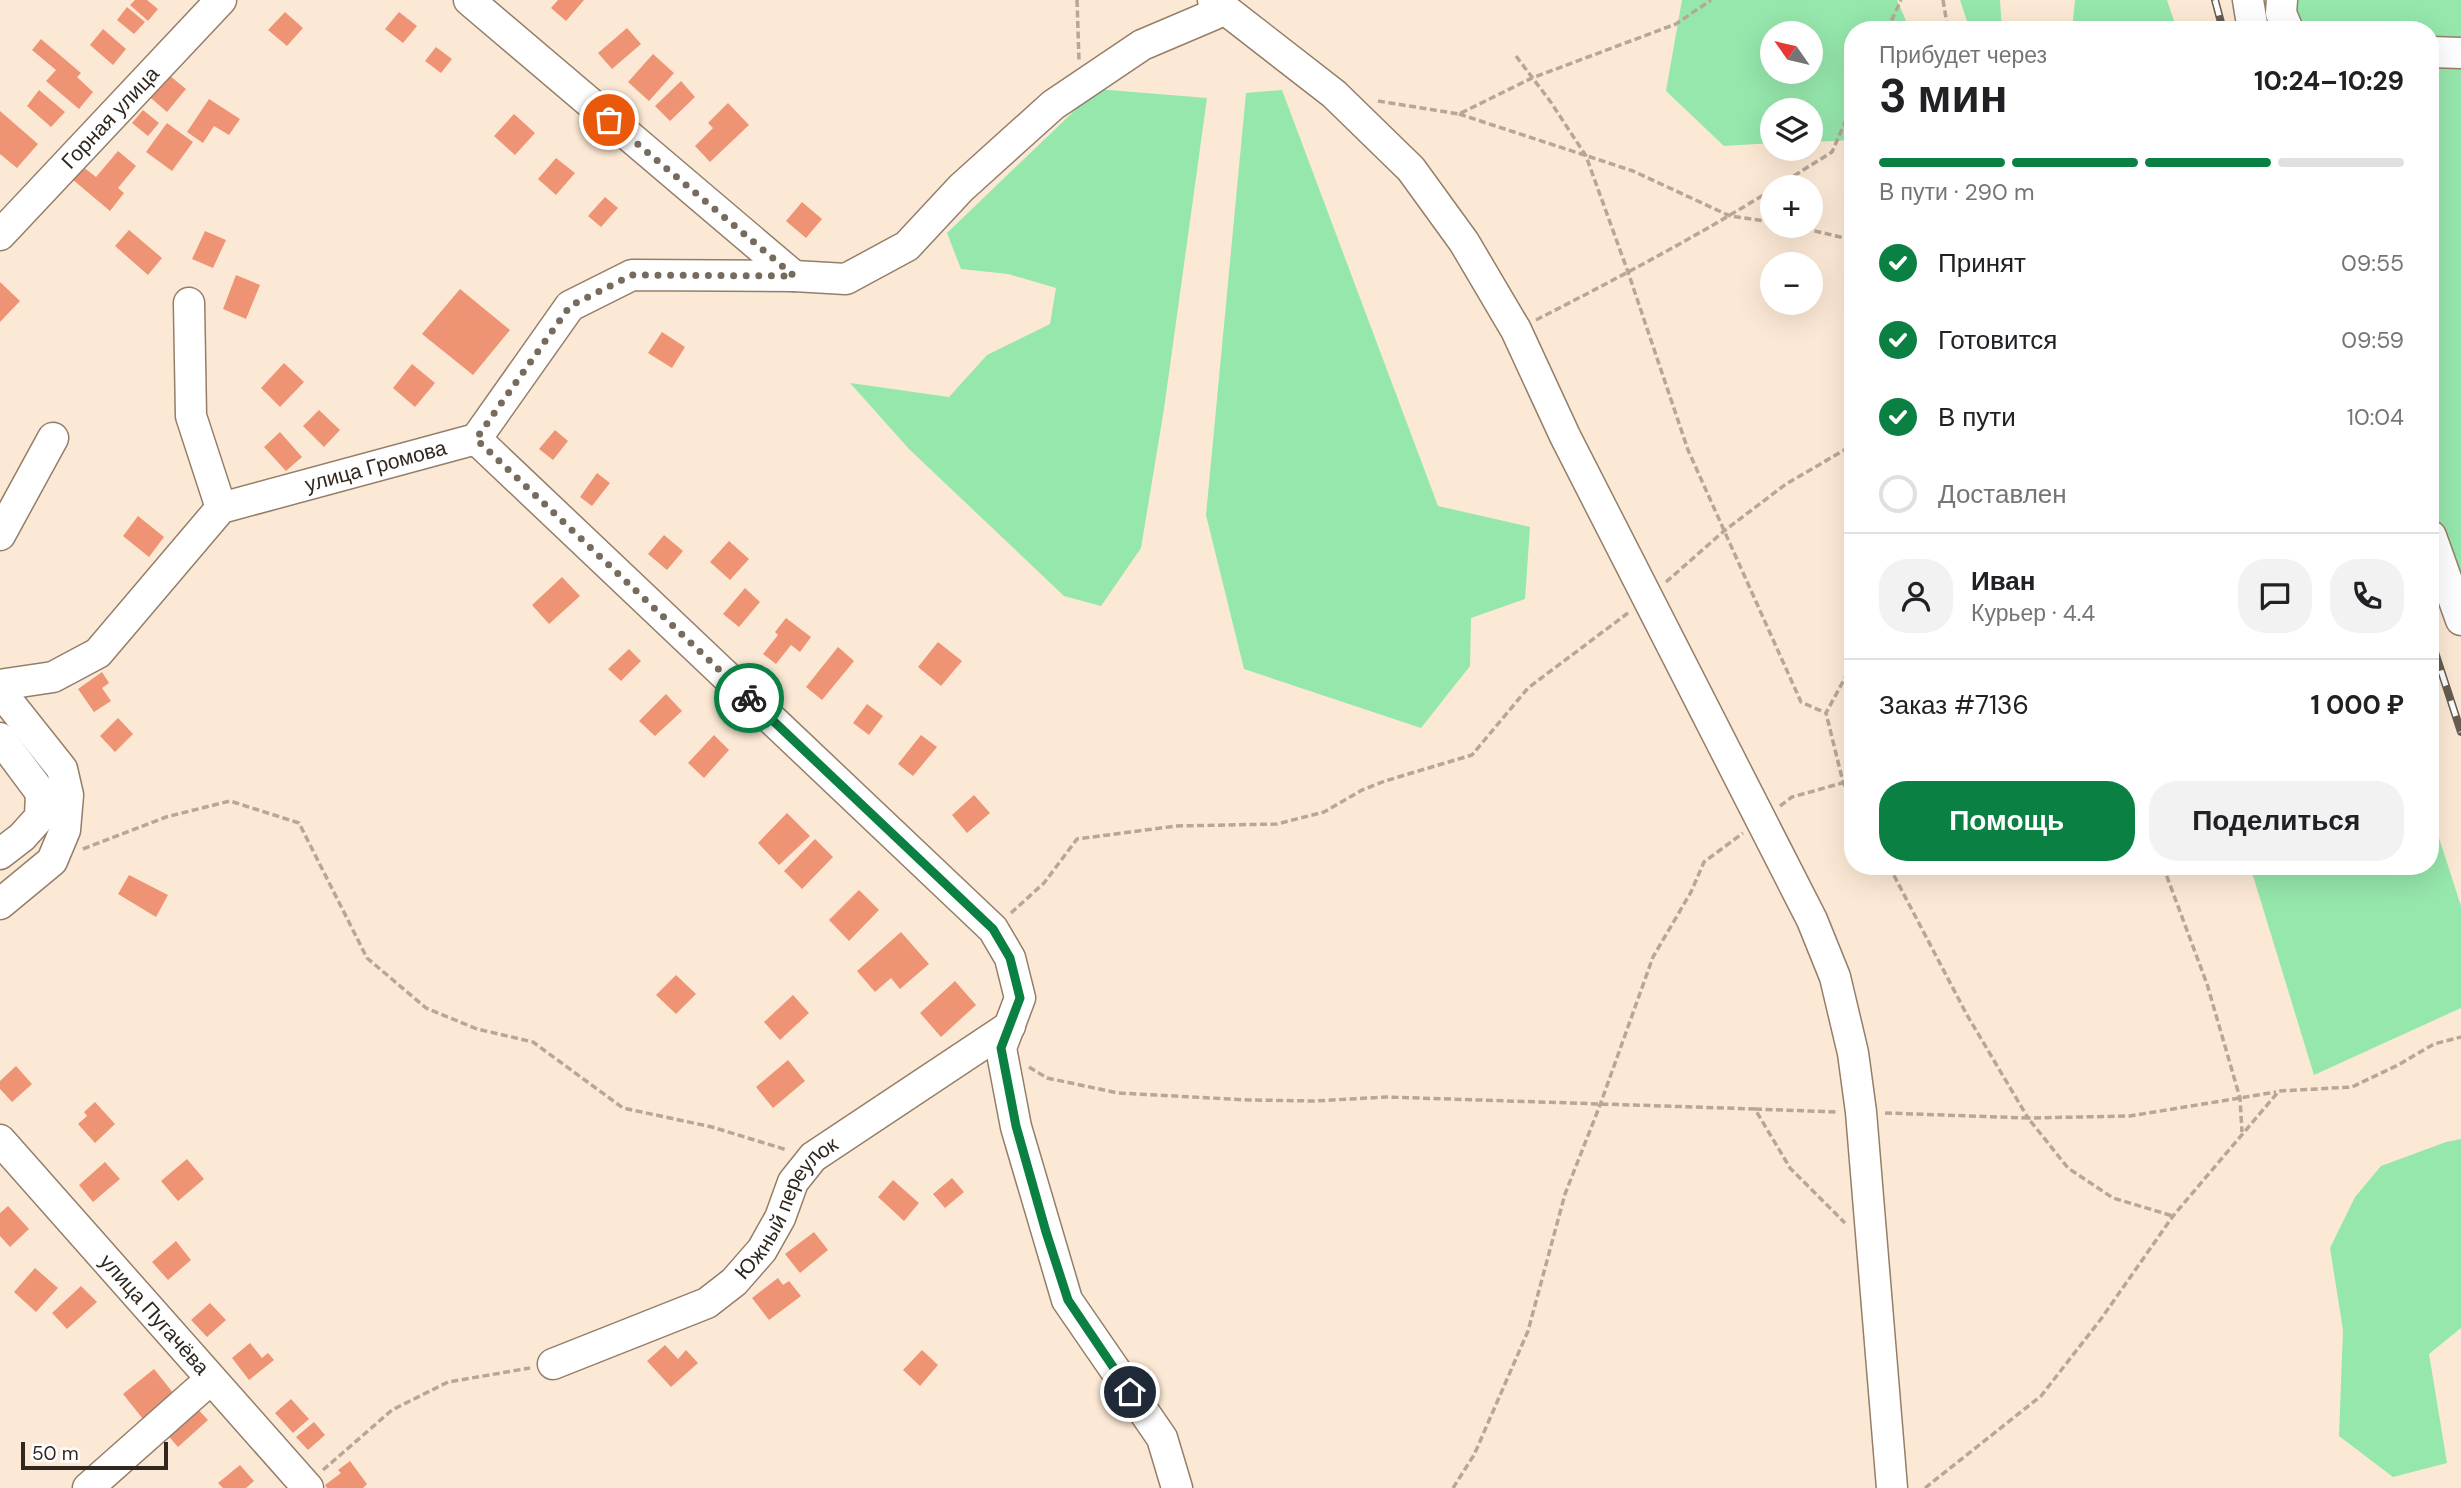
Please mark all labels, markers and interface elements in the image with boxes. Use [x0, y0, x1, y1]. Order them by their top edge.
north arrow [1760, 21, 1824, 84]
map controls [1760, 21, 1823, 315]
text: Прибудет через [1879, 40, 2047, 70]
street label: Горная улица [55, 60, 166, 175]
text: 10:24–10:29 [2254, 64, 2404, 98]
text: 3 мин [1879, 66, 2008, 126]
pin [579, 90, 639, 150]
button: layers [1760, 98, 1823, 161]
icon: bag [590, 101, 628, 139]
button: + [1760, 175, 1823, 238]
text: В пути · 290 m [1879, 177, 2034, 207]
icon: check [1879, 244, 1917, 282]
text: Принят [1938, 246, 2026, 280]
text: 09:55 [2341, 248, 2404, 278]
button: − [1760, 252, 1823, 315]
icon: check [1879, 321, 1917, 359]
text: Готовится [1938, 323, 2057, 357]
text: 09:59 [2341, 325, 2404, 355]
icon: check [1879, 398, 1917, 436]
text: В пути [1938, 400, 2016, 434]
text: 10:04 [2347, 402, 2404, 432]
street label: улица Громова [302, 434, 450, 499]
text: Доставлен [1938, 477, 2067, 511]
button: person [1879, 559, 1953, 633]
button: chat [2238, 559, 2312, 633]
button: phone [2330, 559, 2404, 633]
text: Иван [1971, 564, 2036, 598]
text: Курьер · 4.4 [1971, 598, 2095, 628]
courier [714, 663, 784, 733]
icon: bike [730, 679, 768, 717]
text: Заказ #7136 [1879, 688, 2029, 722]
text: 1 000 ₽ [2310, 688, 2404, 722]
button: Помощь [1879, 781, 2135, 861]
button: Поделиться [2149, 781, 2404, 861]
street label: Южный переулок [729, 1130, 844, 1285]
street label: улица Пугачёва [93, 1248, 216, 1381]
pin [1100, 1362, 1160, 1422]
icon: home [1111, 1373, 1149, 1411]
scale bar [21, 1439, 168, 1471]
text: 50 m [32, 1441, 79, 1466]

